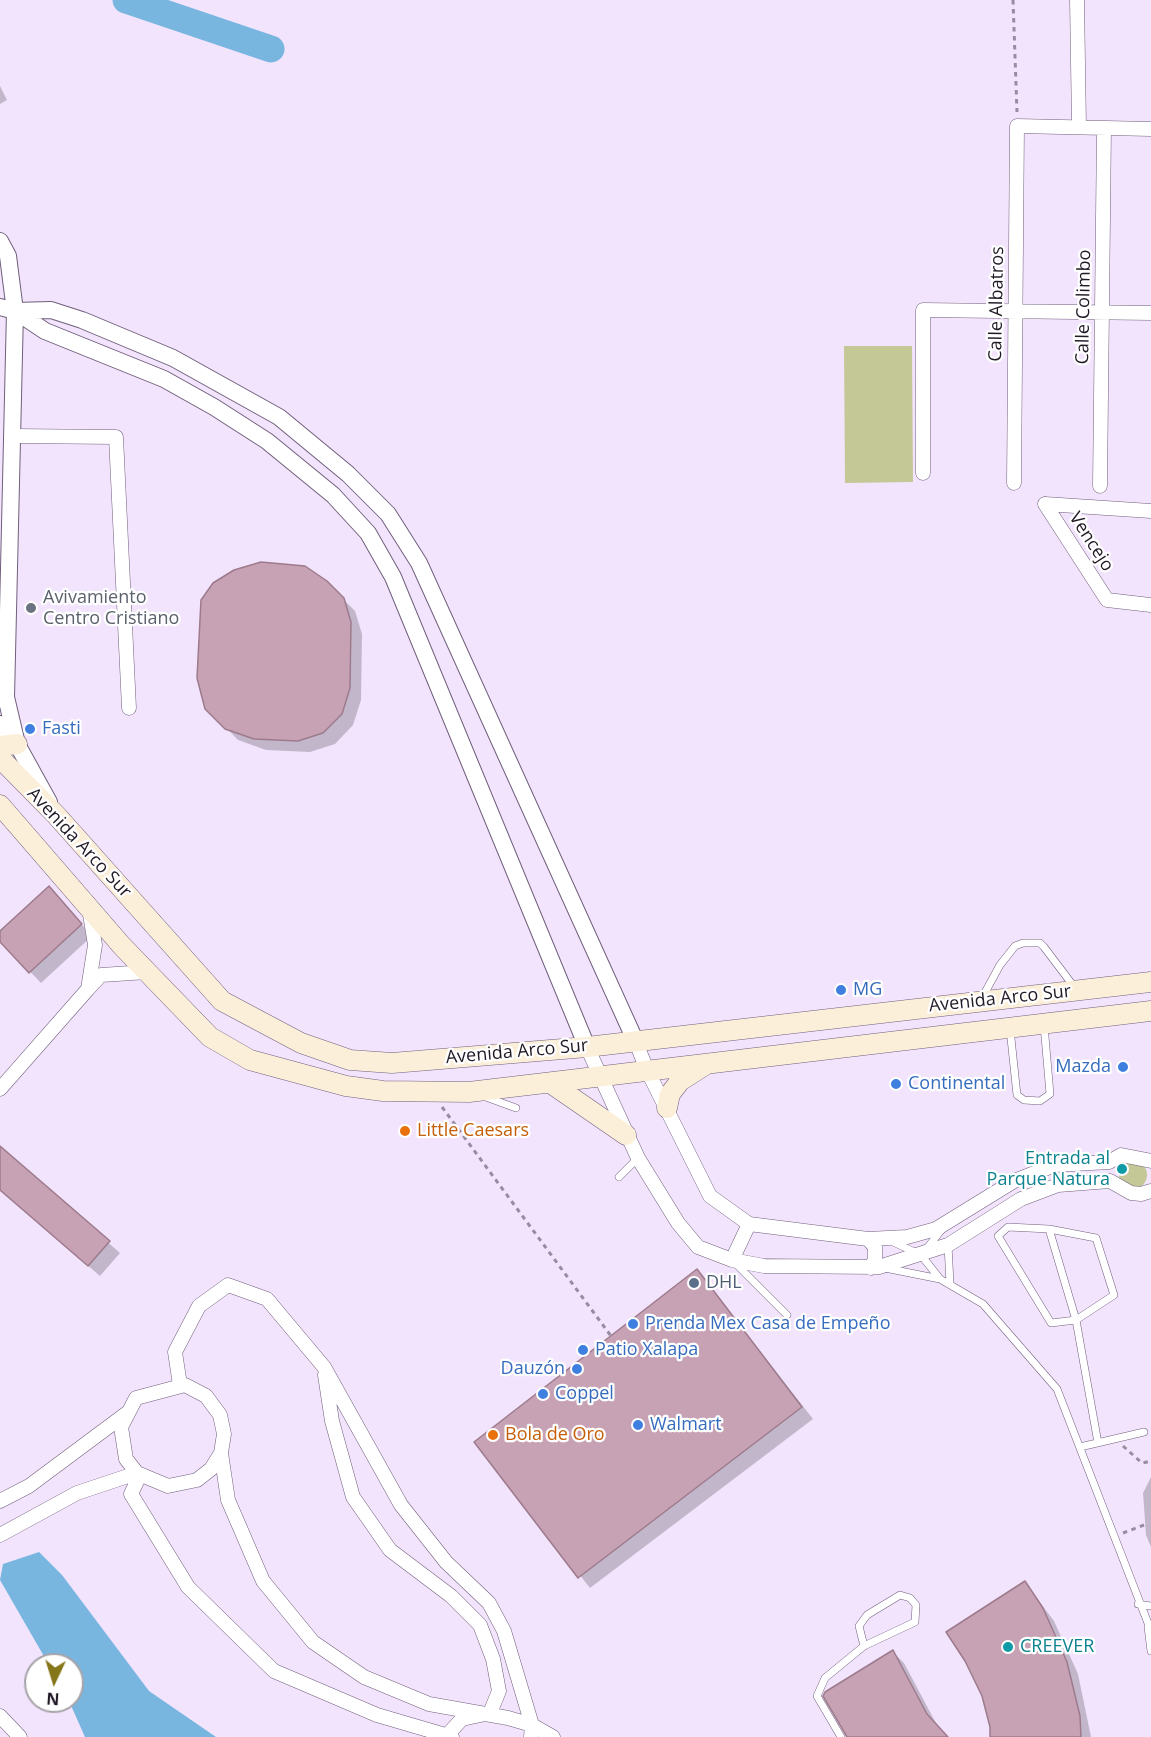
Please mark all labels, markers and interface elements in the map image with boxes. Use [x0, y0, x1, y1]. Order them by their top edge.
street label: Calle Albatros [985, 246, 1009, 362]
street label: Calle Colimbo [1072, 249, 1096, 365]
street label: Vencejo [1064, 508, 1118, 576]
place label: Avivamiento Centro Cristiano [43, 587, 179, 630]
marker: Avivamiento Centro Cristiano [24, 601, 38, 615]
place label: Fasti [42, 718, 81, 740]
marker: Fasti [23, 722, 37, 736]
street label: Avenida Arco Sur [22, 783, 136, 903]
place label: MG [853, 979, 882, 1001]
street label: Avenida Arco Sur [928, 981, 1072, 1017]
marker: MG [834, 983, 848, 997]
street label: Avenida Arco Sur [445, 1035, 589, 1069]
place label: Mazda [1055, 1056, 1111, 1078]
marker: Mazda [1116, 1060, 1130, 1074]
place label: Continental [908, 1073, 1005, 1095]
marker: Continental [889, 1077, 903, 1091]
place label: Little Caesars [417, 1120, 529, 1142]
marker: Little Caesars [398, 1124, 412, 1138]
place label: Entrada al Parque Natura [987, 1148, 1110, 1190]
marker: Entrada al Parque Natura [1115, 1162, 1129, 1176]
place label: DHL [706, 1272, 742, 1294]
marker: DHL [687, 1276, 701, 1290]
place label: Prenda Mex Casa de Empeño [645, 1313, 890, 1335]
marker: Prenda Mex Casa de Empeño [626, 1317, 640, 1331]
place label: Patio Xalapa [595, 1339, 698, 1361]
marker: Patio Xalapa [576, 1343, 590, 1357]
place label: Dauzón [501, 1358, 565, 1380]
marker: Dauzón [570, 1362, 584, 1376]
place label: Coppel [555, 1383, 614, 1405]
marker: Coppel [536, 1387, 550, 1401]
place label: Walmart [650, 1414, 722, 1436]
marker: Walmart [631, 1418, 645, 1432]
place label: Bola de Oro [505, 1424, 605, 1446]
marker: Bola de Oro [486, 1428, 500, 1442]
place label: CREEVER [1020, 1636, 1094, 1658]
marker: CREEVER [1001, 1640, 1015, 1654]
north arrow [24, 1653, 84, 1713]
text: N [46, 1688, 60, 1710]

